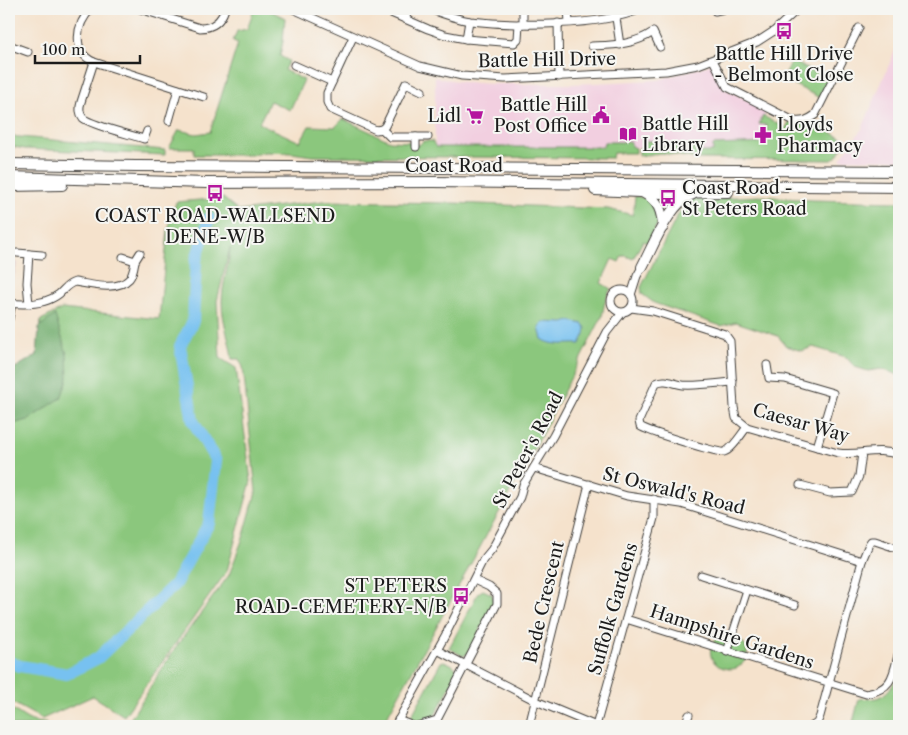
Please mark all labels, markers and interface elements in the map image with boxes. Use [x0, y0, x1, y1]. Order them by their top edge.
bus stop icon: Battle Hill Drive - Belmont Close [774, 21, 794, 41]
scale bar [35, 32, 140, 64]
text: 100 m [42, 40, 85, 59]
place label: Battle Hill Drive - Belmont Close [714, 43, 854, 86]
street label: Battle Hill Drive [478, 48, 616, 72]
place label: Battle Hill Post Office [494, 94, 587, 137]
place label: Lidl [427, 105, 461, 127]
public building icon: Battle Hill Post Office [591, 105, 611, 125]
supermarket icon: Lidl [465, 106, 485, 126]
place label: Battle Hill Library [642, 113, 729, 156]
place label: Lloyds Pharmacy [777, 114, 864, 157]
library icon: Battle Hill Library [618, 124, 638, 144]
pharmacy icon: Lloyds Pharmacy [753, 125, 773, 145]
street label: Coast Road [405, 155, 503, 177]
place label: Coast Road - St Peters Road [682, 177, 807, 220]
bus stop icon: COAST ROAD-WALLSEND DENE-W/B [205, 183, 225, 203]
bus stop icon: Coast Road - St Peters Road [658, 188, 678, 208]
place label: COAST ROAD-WALLSEND DENE-W/B [95, 205, 335, 248]
street label: St Peter's Road [488, 388, 568, 512]
street label: Caesar Way [750, 399, 853, 448]
street label: St Oswald's Road [601, 463, 747, 519]
street label: Bede Crescent [519, 538, 569, 665]
street label: Suffolk Gardens [584, 540, 642, 678]
place label: ST PETERS ROAD-CEMETERY-N/B [235, 575, 447, 618]
bus stop icon: ST PETERS ROAD-CEMETERY-N/B [451, 586, 471, 606]
street label: Hampshire Gardens [647, 600, 817, 674]

